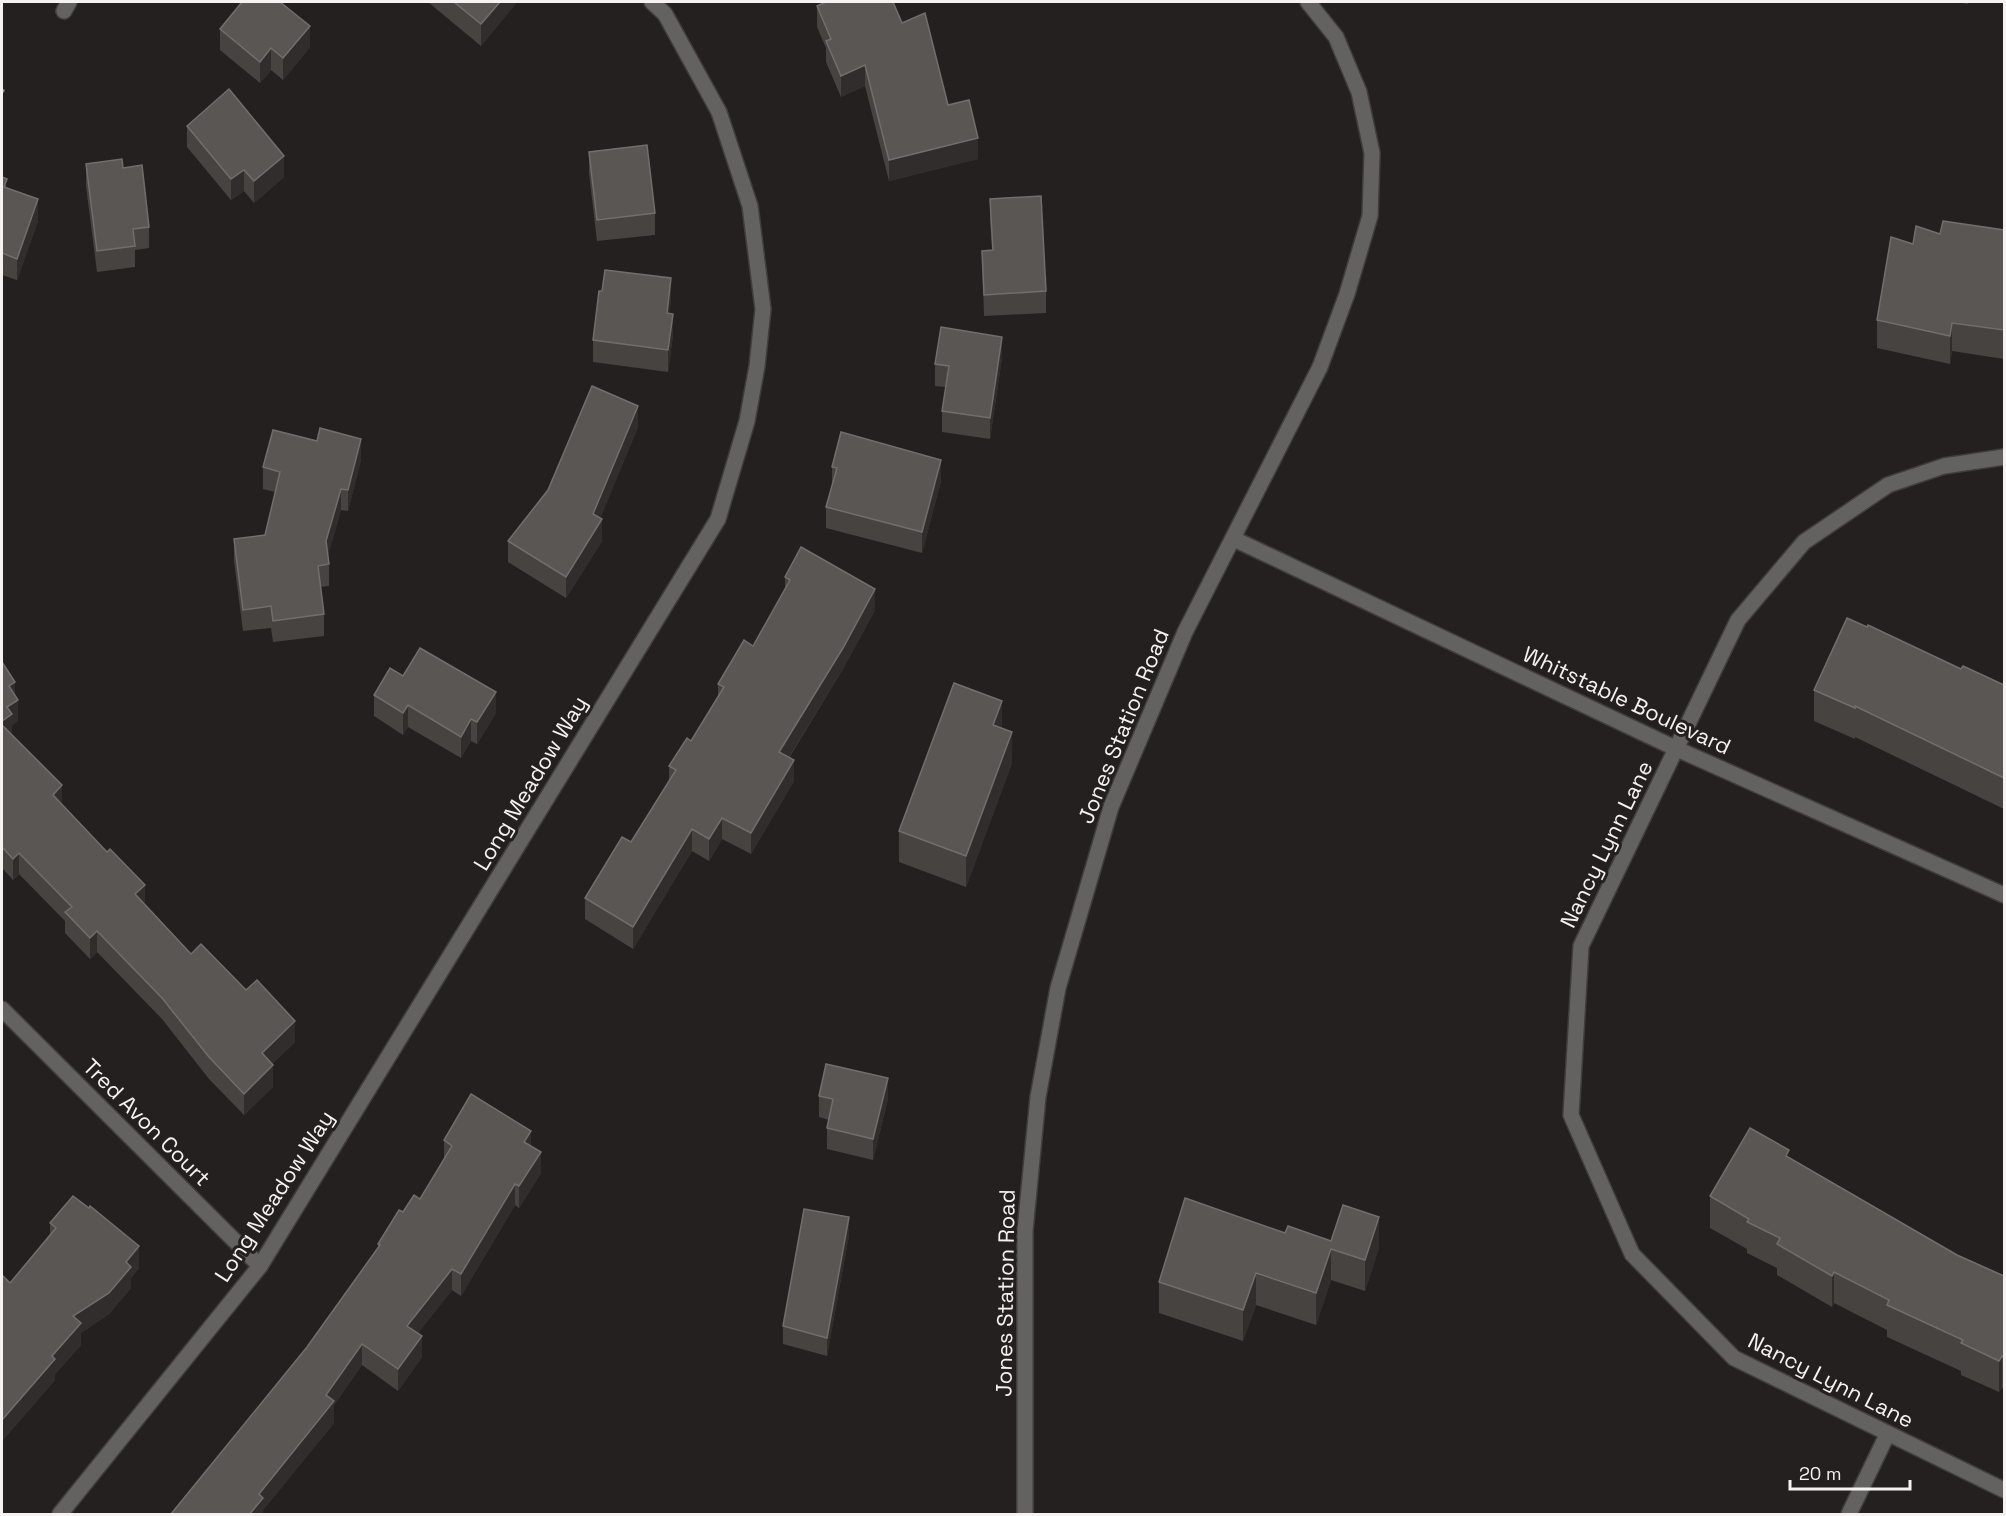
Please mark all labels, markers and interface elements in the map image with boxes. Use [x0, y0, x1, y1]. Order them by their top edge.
street label: Jones Station Road [1071, 625, 1175, 827]
street label: Whitstable Boulevard [1519, 639, 1735, 761]
street label: Long Meadow Way [467, 691, 593, 875]
street label: Nancy Lynn Lane [1553, 756, 1659, 932]
street label: Tred Avon Court [77, 1052, 217, 1192]
street label: Long Meadow Way [208, 1105, 340, 1287]
street label: Jones Station Road [989, 1189, 1021, 1397]
street label: Nancy Lynn Lane [1743, 1326, 1919, 1434]
scale bar [1790, 1453, 1910, 1491]
text: 20 m [1799, 1462, 1842, 1485]

